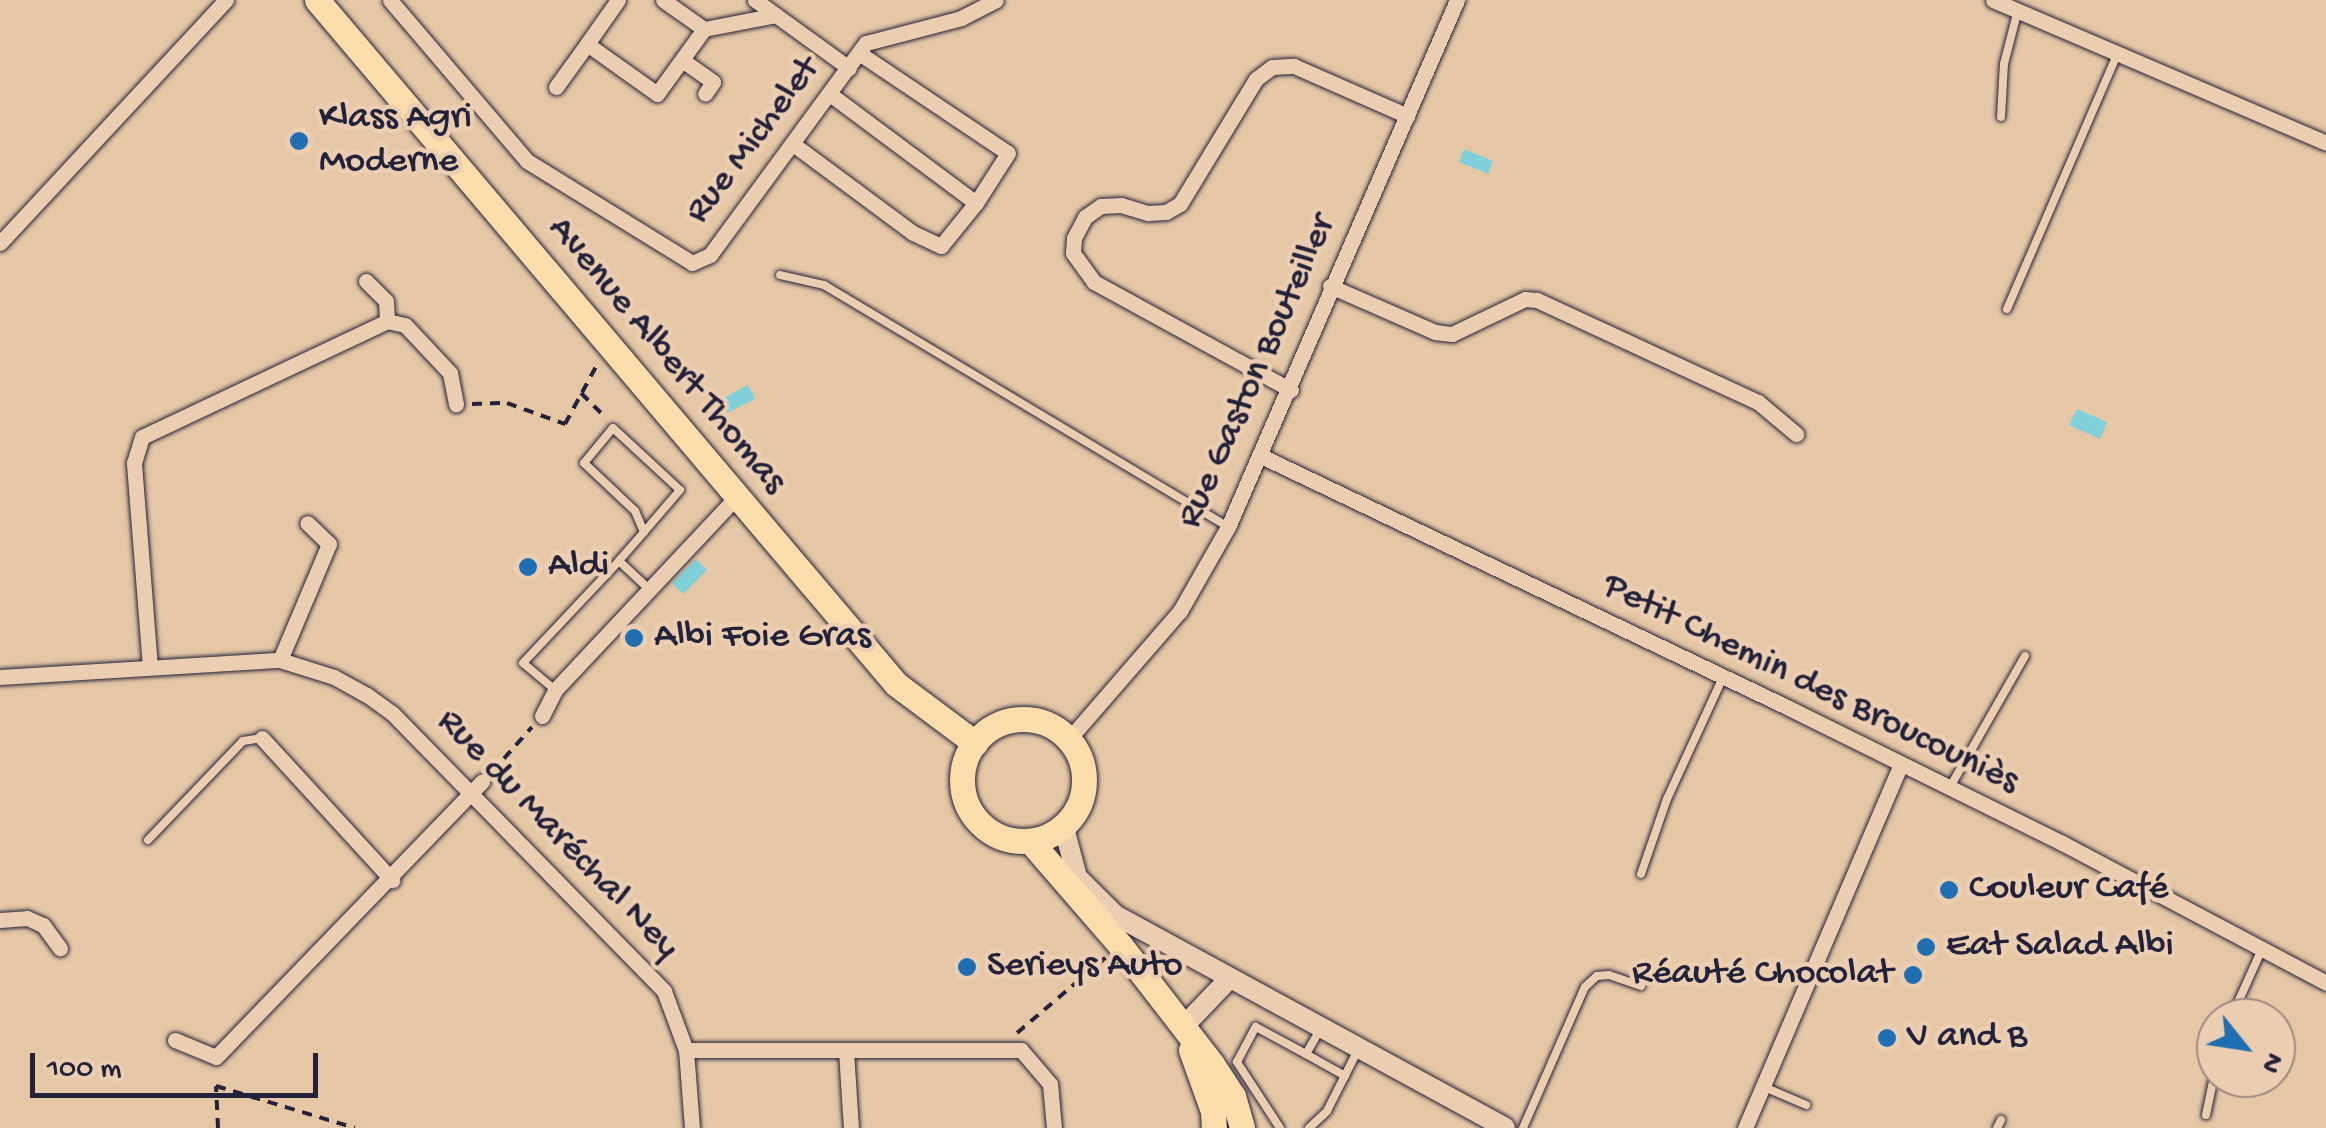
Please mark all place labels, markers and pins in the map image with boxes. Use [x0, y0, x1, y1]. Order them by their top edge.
place label: Klass Agri Moderne [319, 96, 472, 185]
marker: Klass Agri Moderne [288, 130, 310, 152]
place label: Aldi [548, 544, 609, 590]
marker: Aldi [517, 556, 539, 578]
place label: Albi Foie Gras [654, 615, 871, 661]
marker: Albi Foie Gras [623, 627, 645, 649]
place label: Couleur Café [1969, 867, 2168, 913]
marker: Couleur Café [1938, 879, 1960, 901]
place label: Eat Salad Albi [1946, 924, 2174, 970]
marker: Eat Salad Albi [1915, 936, 1937, 958]
place label: Serieys Auto [987, 944, 1183, 990]
place label: Réauté Chocolat [1632, 952, 1893, 998]
marker: Serieys Auto [956, 956, 978, 978]
marker: Réauté Chocolat [1902, 964, 1924, 986]
place label: V and B [1907, 1015, 2027, 1061]
marker: V and B [1876, 1027, 1898, 1049]

